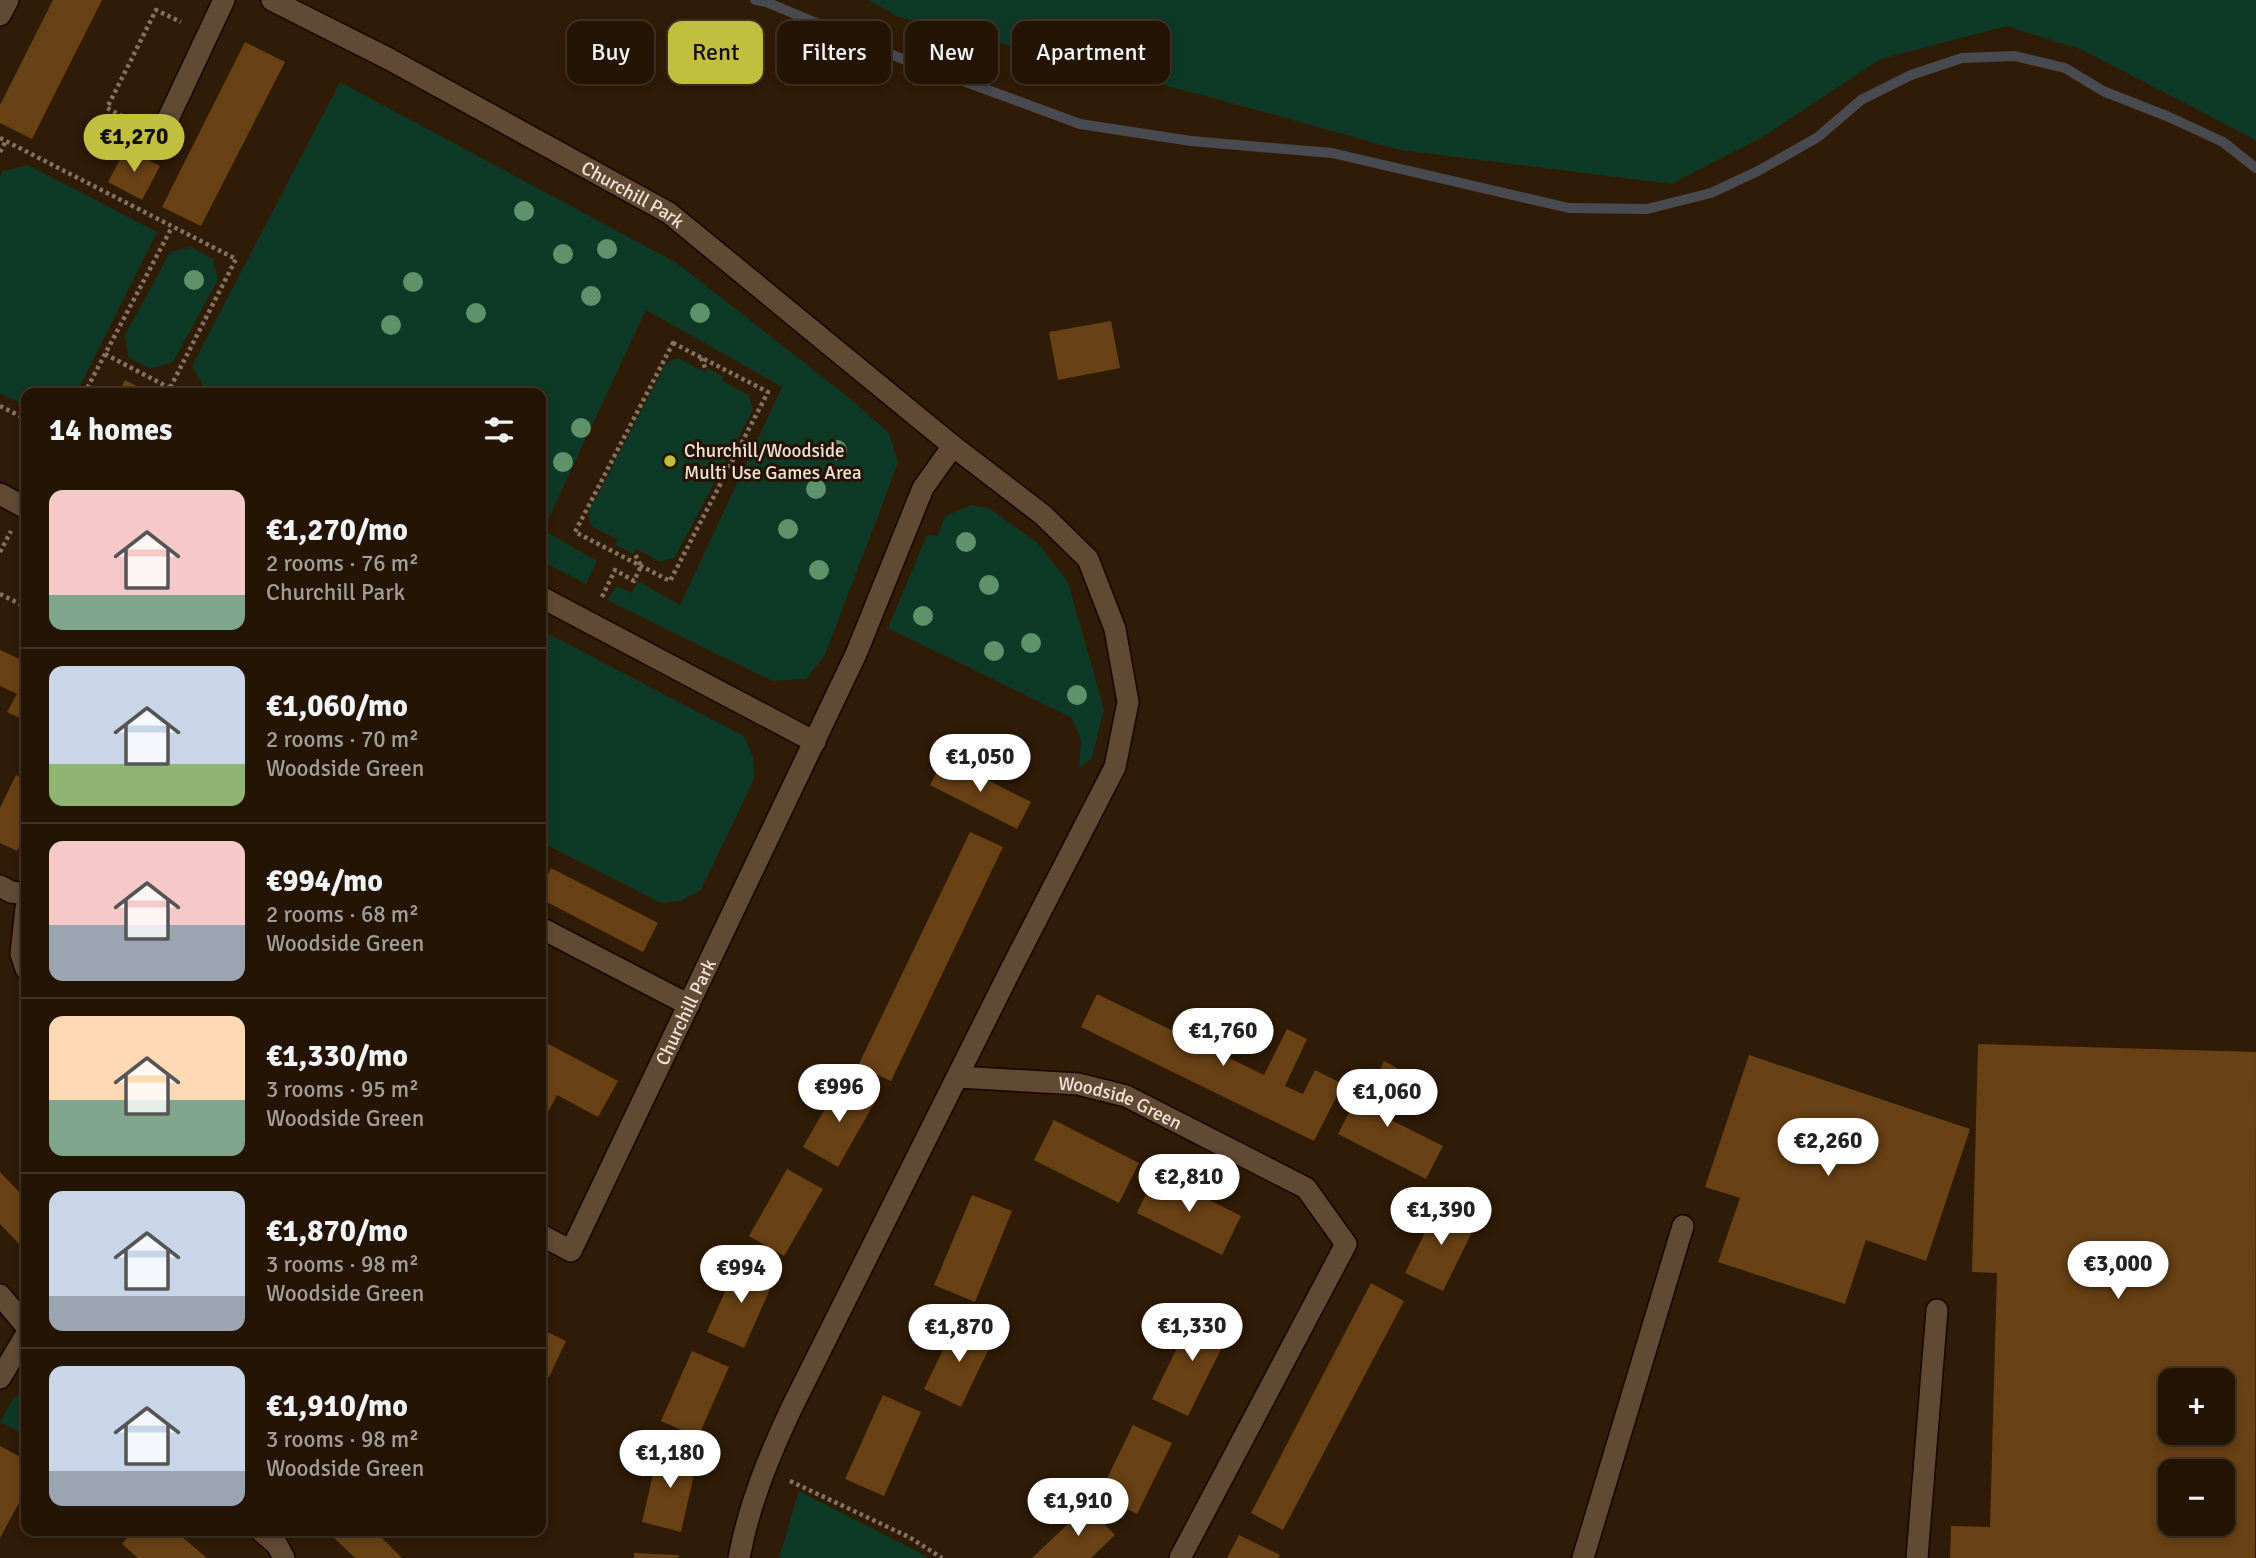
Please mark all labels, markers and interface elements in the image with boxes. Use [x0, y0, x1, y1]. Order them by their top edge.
chip: Buy [567, 21, 654, 84]
chip: Rent [668, 21, 763, 84]
chip: Filters [777, 21, 891, 84]
chip: New [905, 21, 998, 84]
chip: Apartment [1012, 21, 1170, 84]
pin: €1,270 [77, 114, 191, 174]
text: €1,270 [100, 122, 168, 151]
street label: Churchill Park [577, 156, 689, 234]
icon: filters [480, 411, 518, 449]
text: 14 homes [49, 412, 172, 449]
place label: Churchill/Woodside Multi Use Games Area [684, 439, 862, 485]
marker: Churchill/Woodside Multi Use Games Area [662, 453, 678, 469]
text: €1,270/mo [266, 512, 408, 549]
icon: home [105, 518, 189, 602]
text: 2 rooms · 76 m² [266, 549, 419, 578]
text: Churchill Park [266, 578, 405, 607]
text: €1,060/mo [266, 688, 408, 725]
icon: home [105, 694, 189, 778]
text: 2 rooms · 70 m² [266, 725, 419, 754]
pin: €1,050 [923, 734, 1037, 794]
text: €1,050 [946, 742, 1014, 771]
text: Woodside Green [266, 754, 424, 783]
text: €994/mo [266, 863, 383, 900]
icon: home [105, 869, 189, 953]
text: 2 rooms · 68 m² [266, 900, 419, 929]
text: Woodside Green [266, 929, 424, 958]
street label: Churchill Park [650, 955, 722, 1069]
pin: €1,760 [1166, 1009, 1280, 1068]
text: €1,760 [1189, 1016, 1257, 1045]
text: €1,330/mo [266, 1038, 408, 1075]
icon: home [105, 1044, 189, 1128]
pin: €996 [798, 1064, 880, 1124]
pin: €1,060 [1330, 1070, 1444, 1129]
text: €996 [814, 1072, 864, 1101]
street label: Woodside Green [1058, 1072, 1186, 1136]
text: 3 rooms · 95 m² [266, 1075, 419, 1104]
text: €1,060 [1353, 1077, 1421, 1106]
text: Woodside Green [266, 1104, 424, 1133]
pin: €2,260 [1771, 1118, 1885, 1178]
text: €2,260 [1794, 1126, 1862, 1155]
pin: €2,810 [1132, 1154, 1246, 1214]
text: €2,810 [1155, 1162, 1223, 1191]
pin: €1,390 [1384, 1188, 1498, 1247]
text: €1,390 [1407, 1195, 1475, 1224]
text: €1,870/mo [266, 1213, 408, 1250]
icon: home [105, 1219, 189, 1303]
pin: €3,000 [2061, 1242, 2175, 1301]
pin: €994 [700, 1246, 782, 1305]
text: €3,000 [2084, 1249, 2152, 1278]
text: 3 rooms · 98 m² [266, 1250, 419, 1279]
text: €994 [716, 1253, 766, 1282]
text: Woodside Green [266, 1279, 424, 1308]
pin: €1,870 [902, 1304, 1016, 1364]
pin: €1,330 [1135, 1304, 1249, 1363]
text: €1,330 [1158, 1311, 1226, 1340]
text: €1,870 [925, 1312, 993, 1341]
map controls [2158, 1368, 2235, 1536]
button: + [2158, 1368, 2235, 1445]
text: €1,910/mo [266, 1388, 408, 1425]
icon: home [105, 1394, 189, 1478]
text: 3 rooms · 98 m² [266, 1425, 419, 1454]
pin: €1,180 [613, 1430, 727, 1490]
text: €1,180 [636, 1438, 704, 1467]
text: Woodside Green [266, 1454, 424, 1483]
button: − [2158, 1459, 2235, 1536]
pin: €1,910 [1021, 1478, 1135, 1538]
text: €1,910 [1044, 1486, 1112, 1515]

